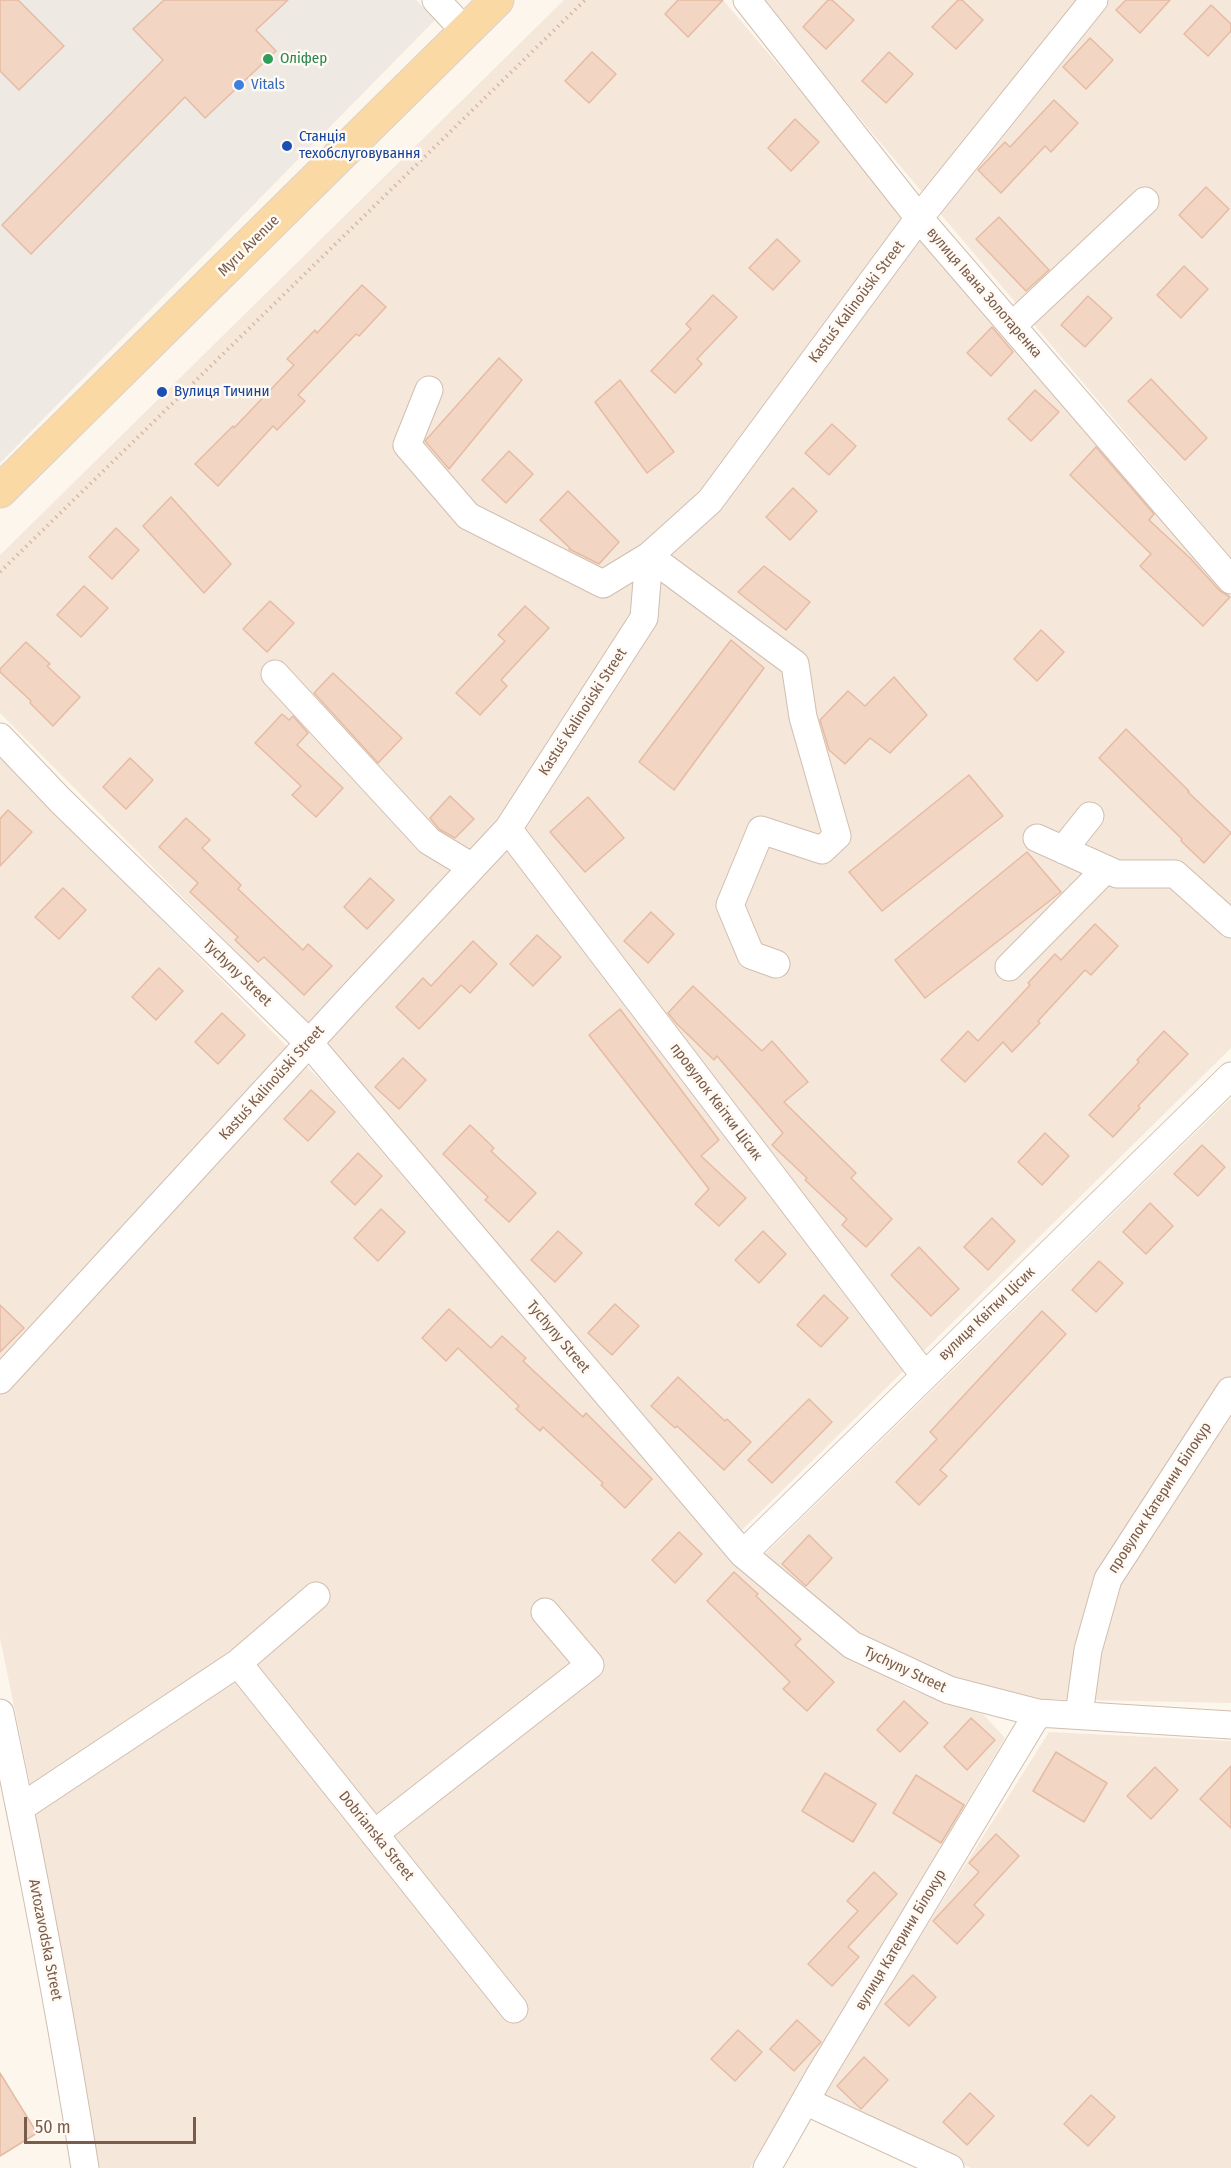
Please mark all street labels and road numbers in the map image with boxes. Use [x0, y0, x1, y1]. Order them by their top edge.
street label: Myru Avenue [215, 212, 283, 280]
street label: вулиця Івана Золотаренка [923, 224, 1045, 362]
street label: Kastuś Kalinoŭski Street [805, 237, 909, 367]
street label: Kastuś Kalinoŭski Street [535, 645, 631, 779]
street label: Tychyny Street [199, 936, 275, 1010]
street label: Kastuś Kalinoŭski Street [216, 1022, 328, 1144]
street label: провулок Квітки Цісик [666, 1040, 766, 1164]
street label: вулиця Квітки Цісик [935, 1263, 1039, 1365]
street label: Tychyny Street [523, 1297, 593, 1377]
street label: провулок Катерини Білокур [1104, 1419, 1216, 1577]
street label: Tychyny Street [861, 1643, 949, 1697]
street label: Dobrianska Street [334, 1788, 418, 1884]
street label: вулиця Катерини Білокур [852, 1866, 950, 2014]
street label: Avtozavodska Street [24, 1878, 66, 2002]

